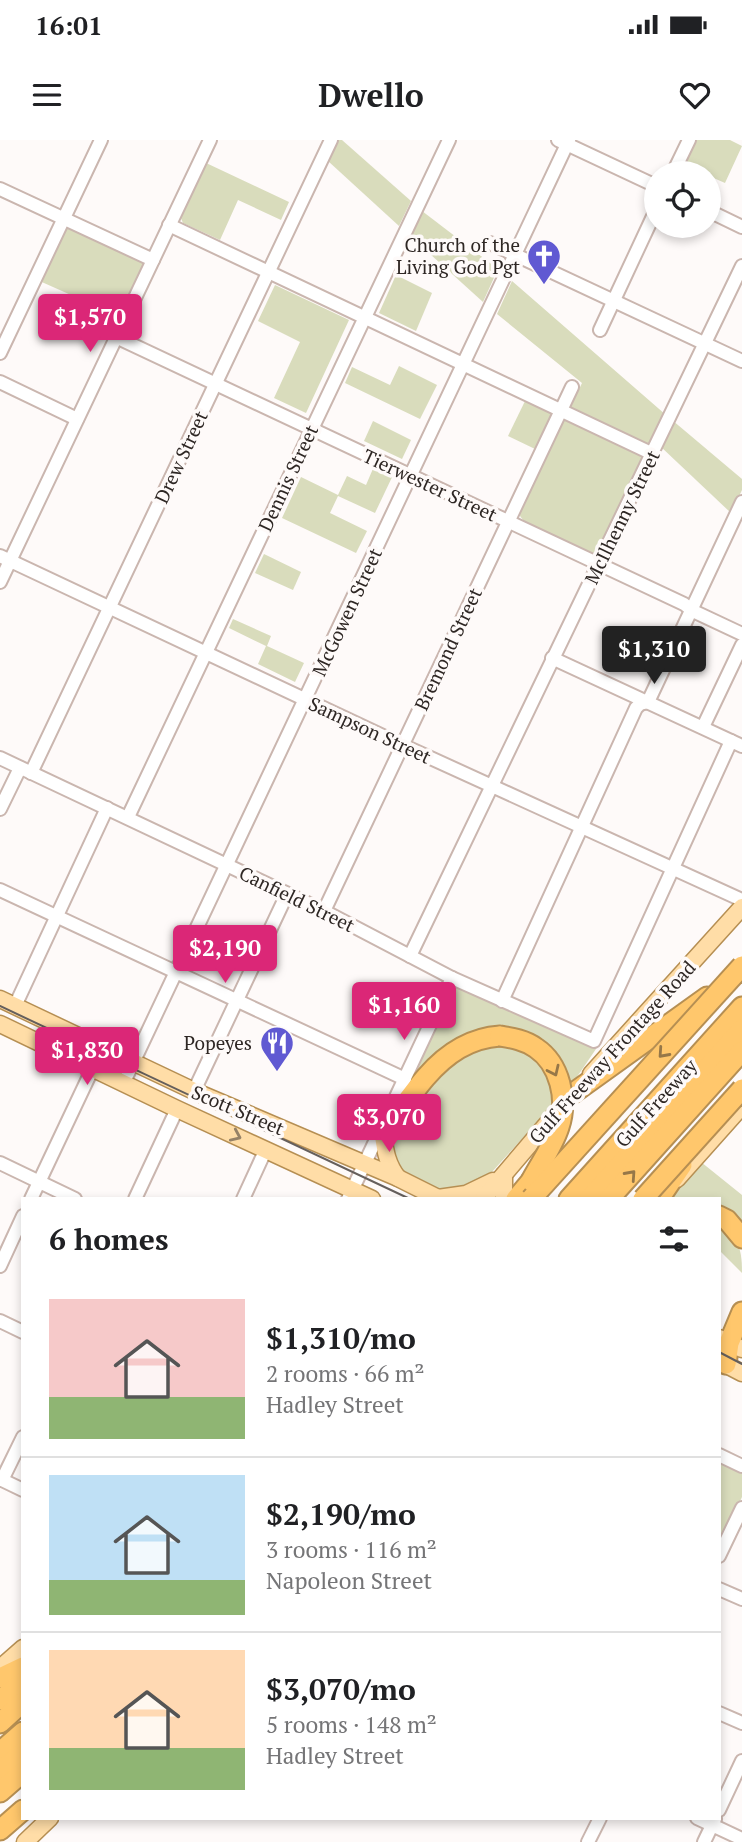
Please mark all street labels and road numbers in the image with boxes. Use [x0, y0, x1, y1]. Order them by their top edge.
street label: Drew Street [148, 406, 213, 507]
street label: Dennis Street [252, 420, 323, 535]
street label: Tierwester Street [359, 443, 501, 527]
street label: McIlhenny Street [578, 446, 665, 588]
street label: McGowen Street [306, 544, 387, 680]
street label: Bremond Street [408, 583, 487, 714]
street label: Sampson Street [305, 690, 435, 769]
street label: Canfield Street [235, 860, 359, 937]
street label: Gulf Freeway Frontage Road [524, 956, 700, 1148]
street label: Gulf Freeway [611, 1054, 701, 1152]
street label: Scott Street [188, 1079, 288, 1140]

